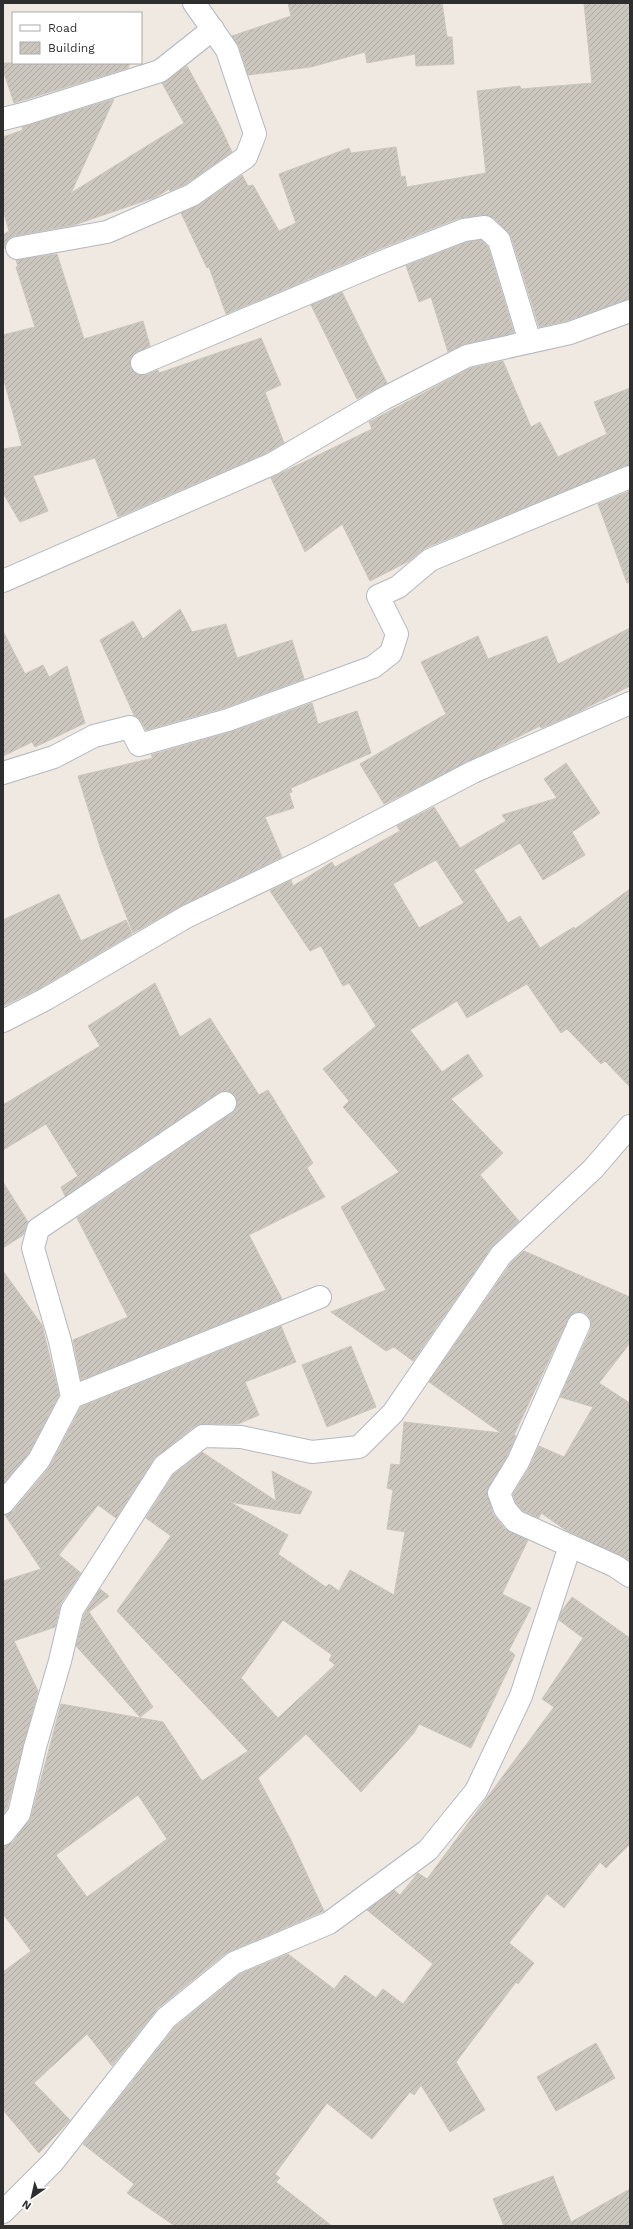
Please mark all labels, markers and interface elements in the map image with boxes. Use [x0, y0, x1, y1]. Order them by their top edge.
legend [12, 12, 142, 64]
text: Road [48, 21, 77, 35]
text: Building [48, 41, 95, 55]
north arrow [12, 2177, 52, 2217]
text: N [20, 2197, 34, 2213]

